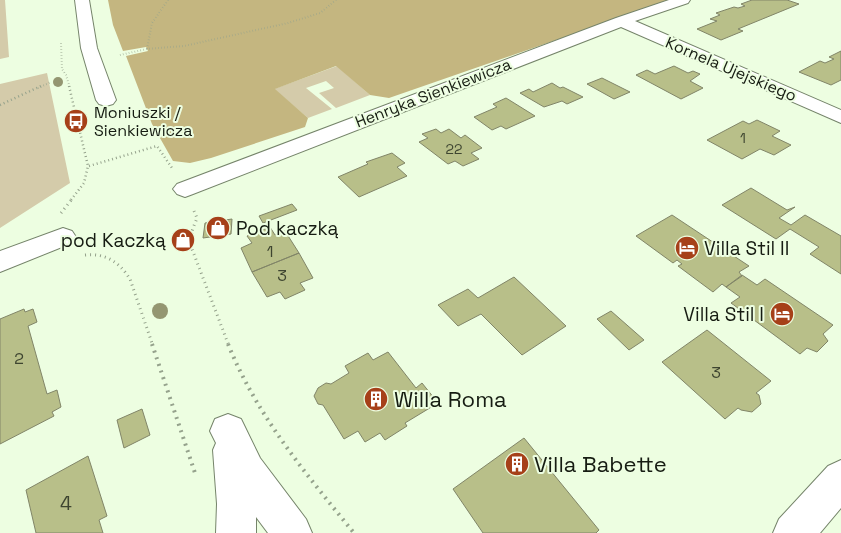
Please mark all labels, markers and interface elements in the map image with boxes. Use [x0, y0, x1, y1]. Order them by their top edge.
street label: Kornela Ujejskiego [662, 32, 800, 106]
street label: Henryka Sienkiewicza [352, 54, 514, 132]
place label: Moniuszki / Sienkiewicza [94, 102, 192, 141]
bus stop icon: Moniuszki / Sienkiewicza [63, 108, 89, 134]
house number: 1 [740, 129, 746, 147]
house number: 22 [446, 140, 462, 158]
shop icon: Pod kaczką [205, 215, 231, 241]
place label: Pod kaczką [236, 216, 339, 241]
shop icon: pod Kaczką [170, 227, 196, 253]
place label: pod Kaczką [61, 228, 166, 253]
hotel icon: Villa Stil II [674, 235, 700, 261]
place label: Villa Stil II [704, 236, 789, 261]
house number: 1 [267, 241, 273, 262]
house number: 3 [277, 265, 287, 286]
hotel icon: Villa Stil I [769, 301, 795, 327]
place label: Villa Stil I [683, 302, 764, 327]
house number: 2 [14, 348, 24, 369]
house number: 3 [711, 362, 721, 383]
place label: Willa Roma [394, 385, 507, 413]
building icon: Willa Roma [363, 386, 389, 412]
place label: Villa Babette [534, 450, 667, 478]
building icon: Villa Babette [504, 451, 530, 477]
house number: 4 [60, 491, 72, 516]

